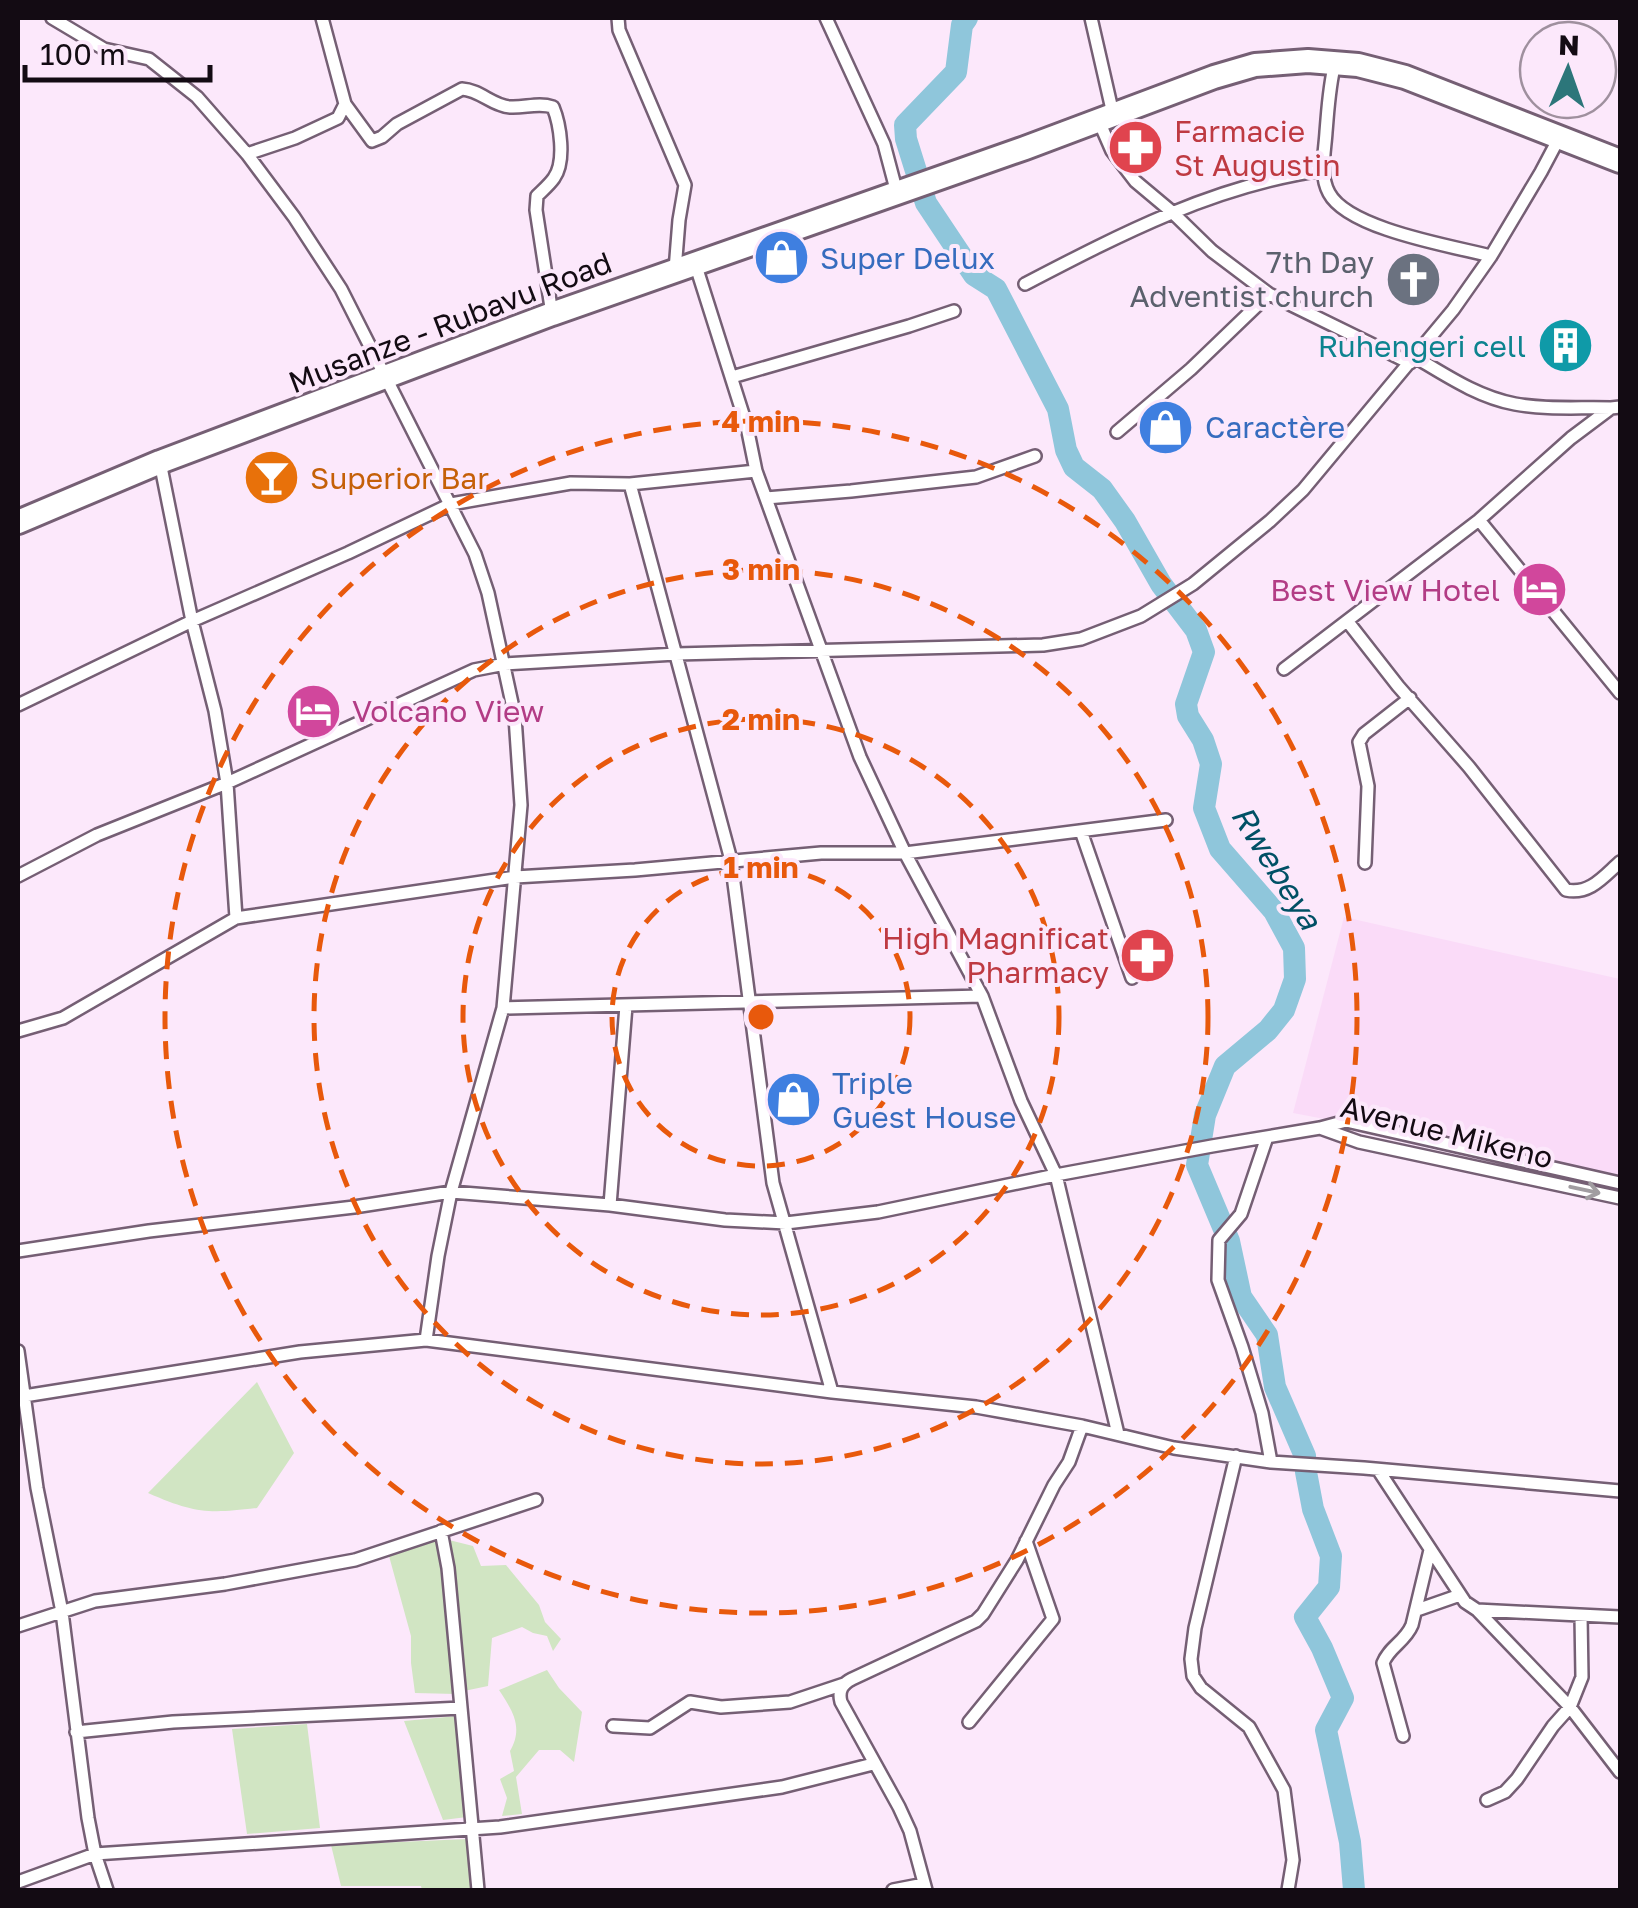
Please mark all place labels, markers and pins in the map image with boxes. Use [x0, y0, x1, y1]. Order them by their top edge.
place label: Farmacie St Augustin [1174, 113, 1341, 183]
pharmacy icon: Farmacie St Augustin [1105, 118, 1165, 178]
shop icon: Super Delux [751, 228, 811, 288]
place label: Super Delux [820, 240, 995, 276]
place label: 7th Day Adventist church [1129, 244, 1374, 314]
church icon: 7th Day Adventist church [1383, 249, 1443, 309]
building icon: Ruhengeri cell [1535, 316, 1595, 376]
place label: Ruhengeri cell [1318, 328, 1526, 364]
shop icon: Caractère [1136, 397, 1196, 457]
place label: Caractère [1205, 409, 1345, 445]
bar icon: Superior Bar [241, 448, 301, 508]
place label: Superior Bar [310, 460, 489, 496]
hotel icon: Best View Hotel [1509, 560, 1569, 620]
place label: Best View Hotel [1270, 572, 1500, 608]
hotel icon: Volcano View [283, 681, 343, 741]
place label: Volcano View [352, 693, 544, 729]
place label: High Magnificat Pharmacy [882, 920, 1109, 990]
pharmacy icon: High Magnificat Pharmacy [1118, 925, 1178, 985]
centre of rings [743, 999, 779, 1035]
place label: Triple Guest House [832, 1065, 1016, 1135]
shop icon: Triple Guest House [763, 1070, 823, 1130]

